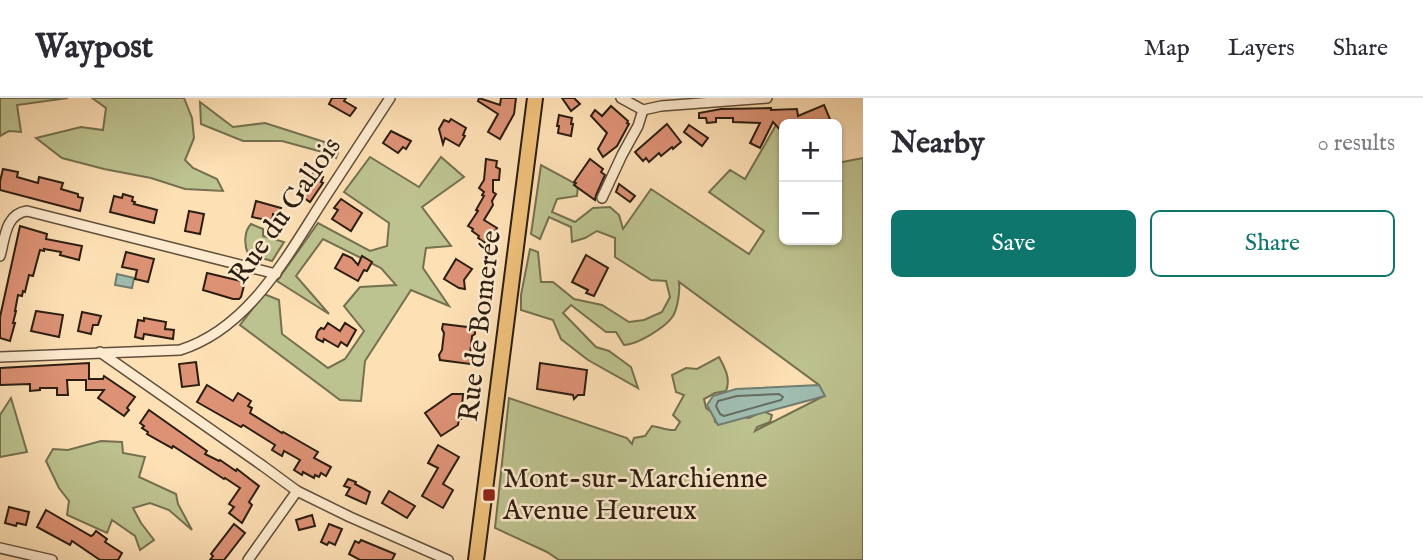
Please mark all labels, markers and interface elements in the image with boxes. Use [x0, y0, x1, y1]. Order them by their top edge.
text: Waypost [35, 27, 153, 69]
text: Map [1144, 33, 1190, 64]
text: Layers [1228, 33, 1295, 64]
text: Share [1333, 33, 1388, 64]
map controls [779, 119, 842, 245]
button: + [779, 119, 842, 182]
text: Nearby [891, 125, 984, 163]
text: 0 results [1317, 129, 1395, 158]
street label: Rue du Gallois [222, 130, 350, 292]
button: − [779, 182, 842, 245]
button: Save [891, 210, 1136, 277]
button: Share [1150, 210, 1395, 277]
street label: Rue de Bomerée [452, 228, 510, 424]
place label: Mont-sur-Marchienne Avenue Heureux [502, 462, 768, 529]
marker: Mont-sur-Marchienne Avenue Heureux [481, 487, 497, 503]

